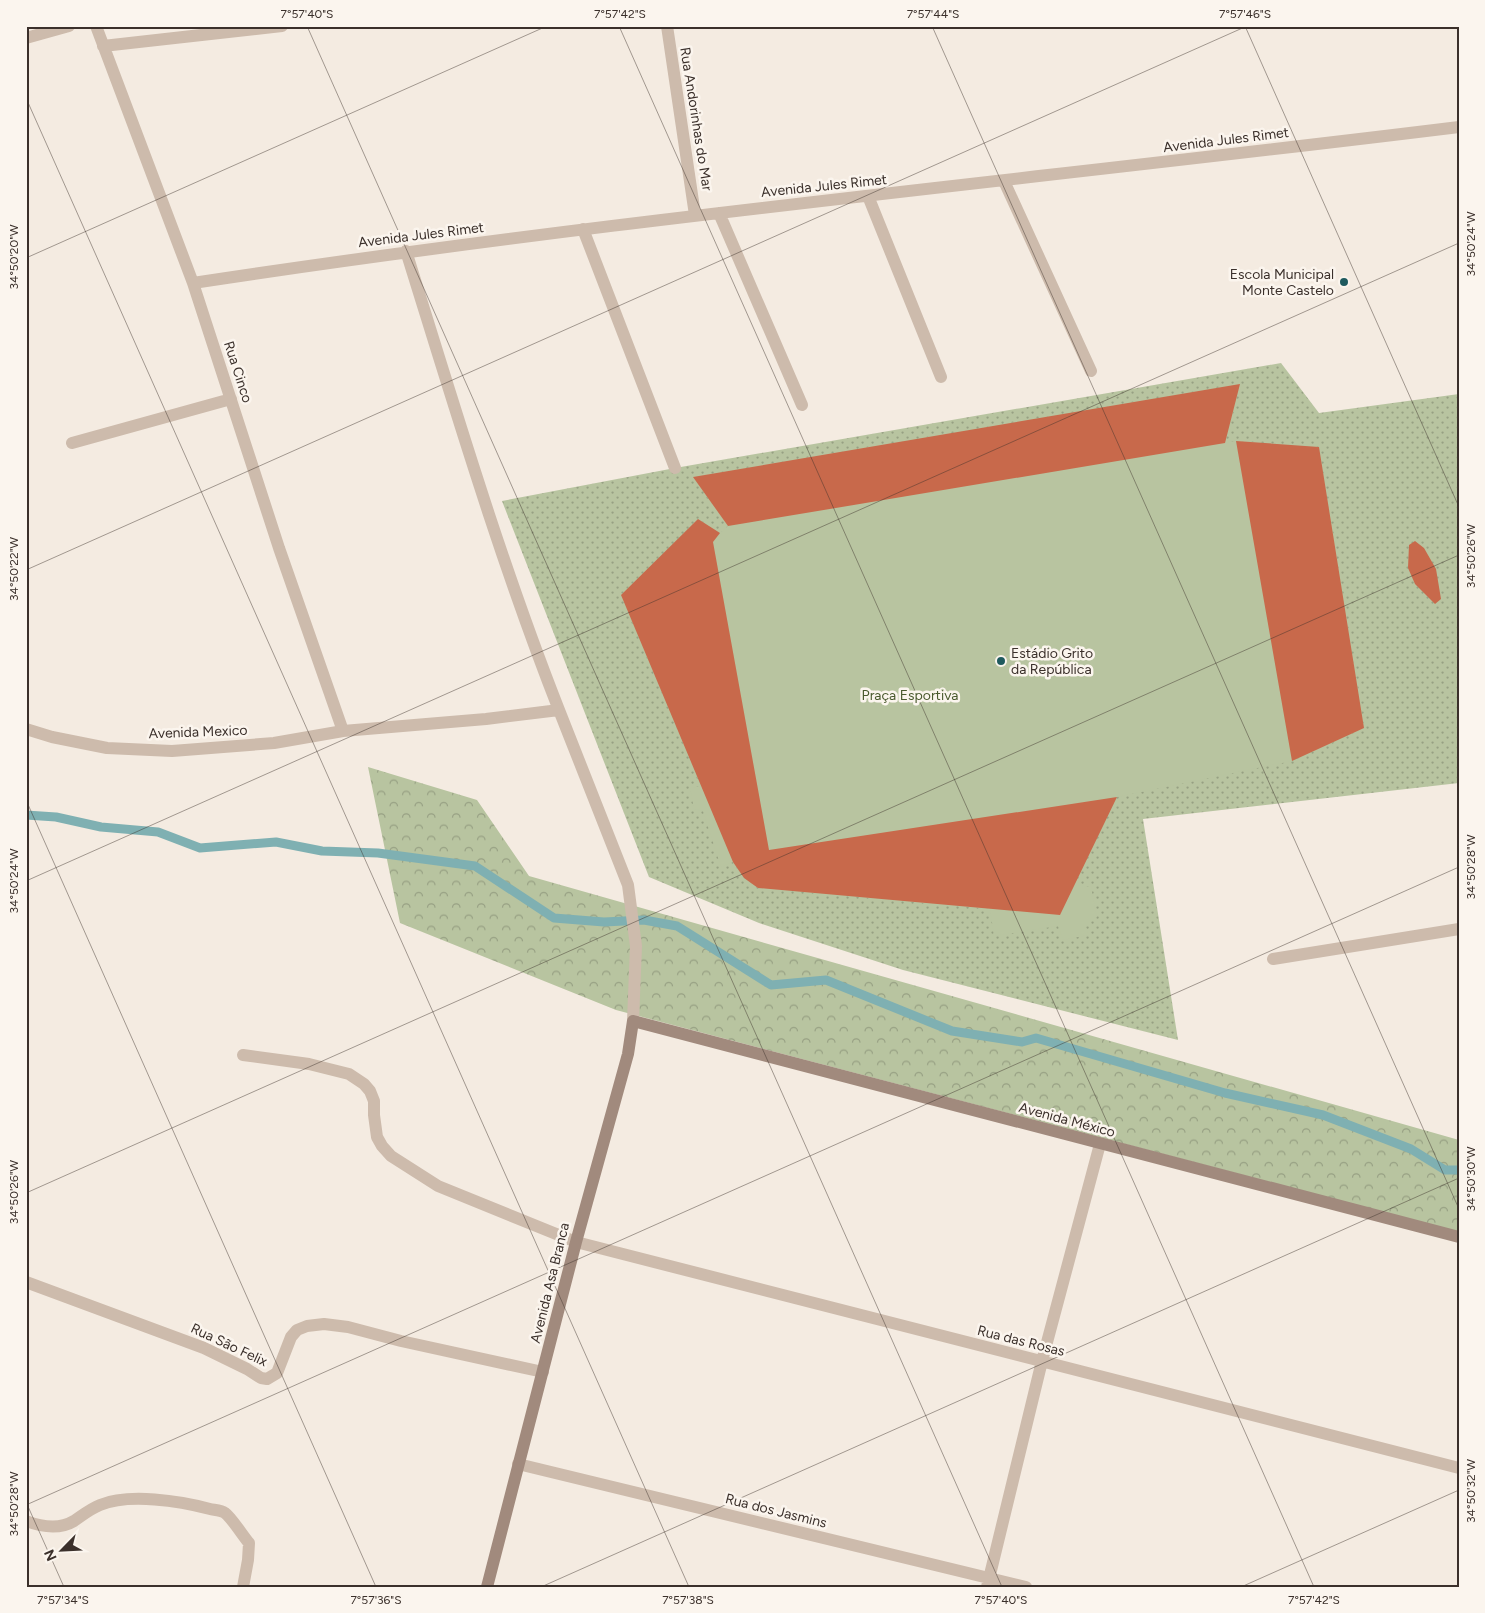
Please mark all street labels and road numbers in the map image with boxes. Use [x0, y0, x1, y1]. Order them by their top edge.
street label: Rua Andorinhas do Mar [676, 46, 716, 192]
street label: Avenida Jules Rimet [1162, 124, 1290, 156]
street label: Avenida Jules Rimet [760, 171, 888, 201]
street label: Avenida Jules Rimet [357, 219, 485, 251]
street label: Rua Cinco [220, 339, 256, 405]
street label: Avenida Mexico [148, 722, 248, 742]
street label: Avenida México [1017, 1099, 1117, 1141]
street label: Avenida Asa Branca [527, 1221, 573, 1345]
street label: Rua São Felix [188, 1320, 270, 1370]
street label: Rua das Rosas [975, 1322, 1067, 1360]
street label: Rua dos Jasmins [724, 1490, 828, 1532]

